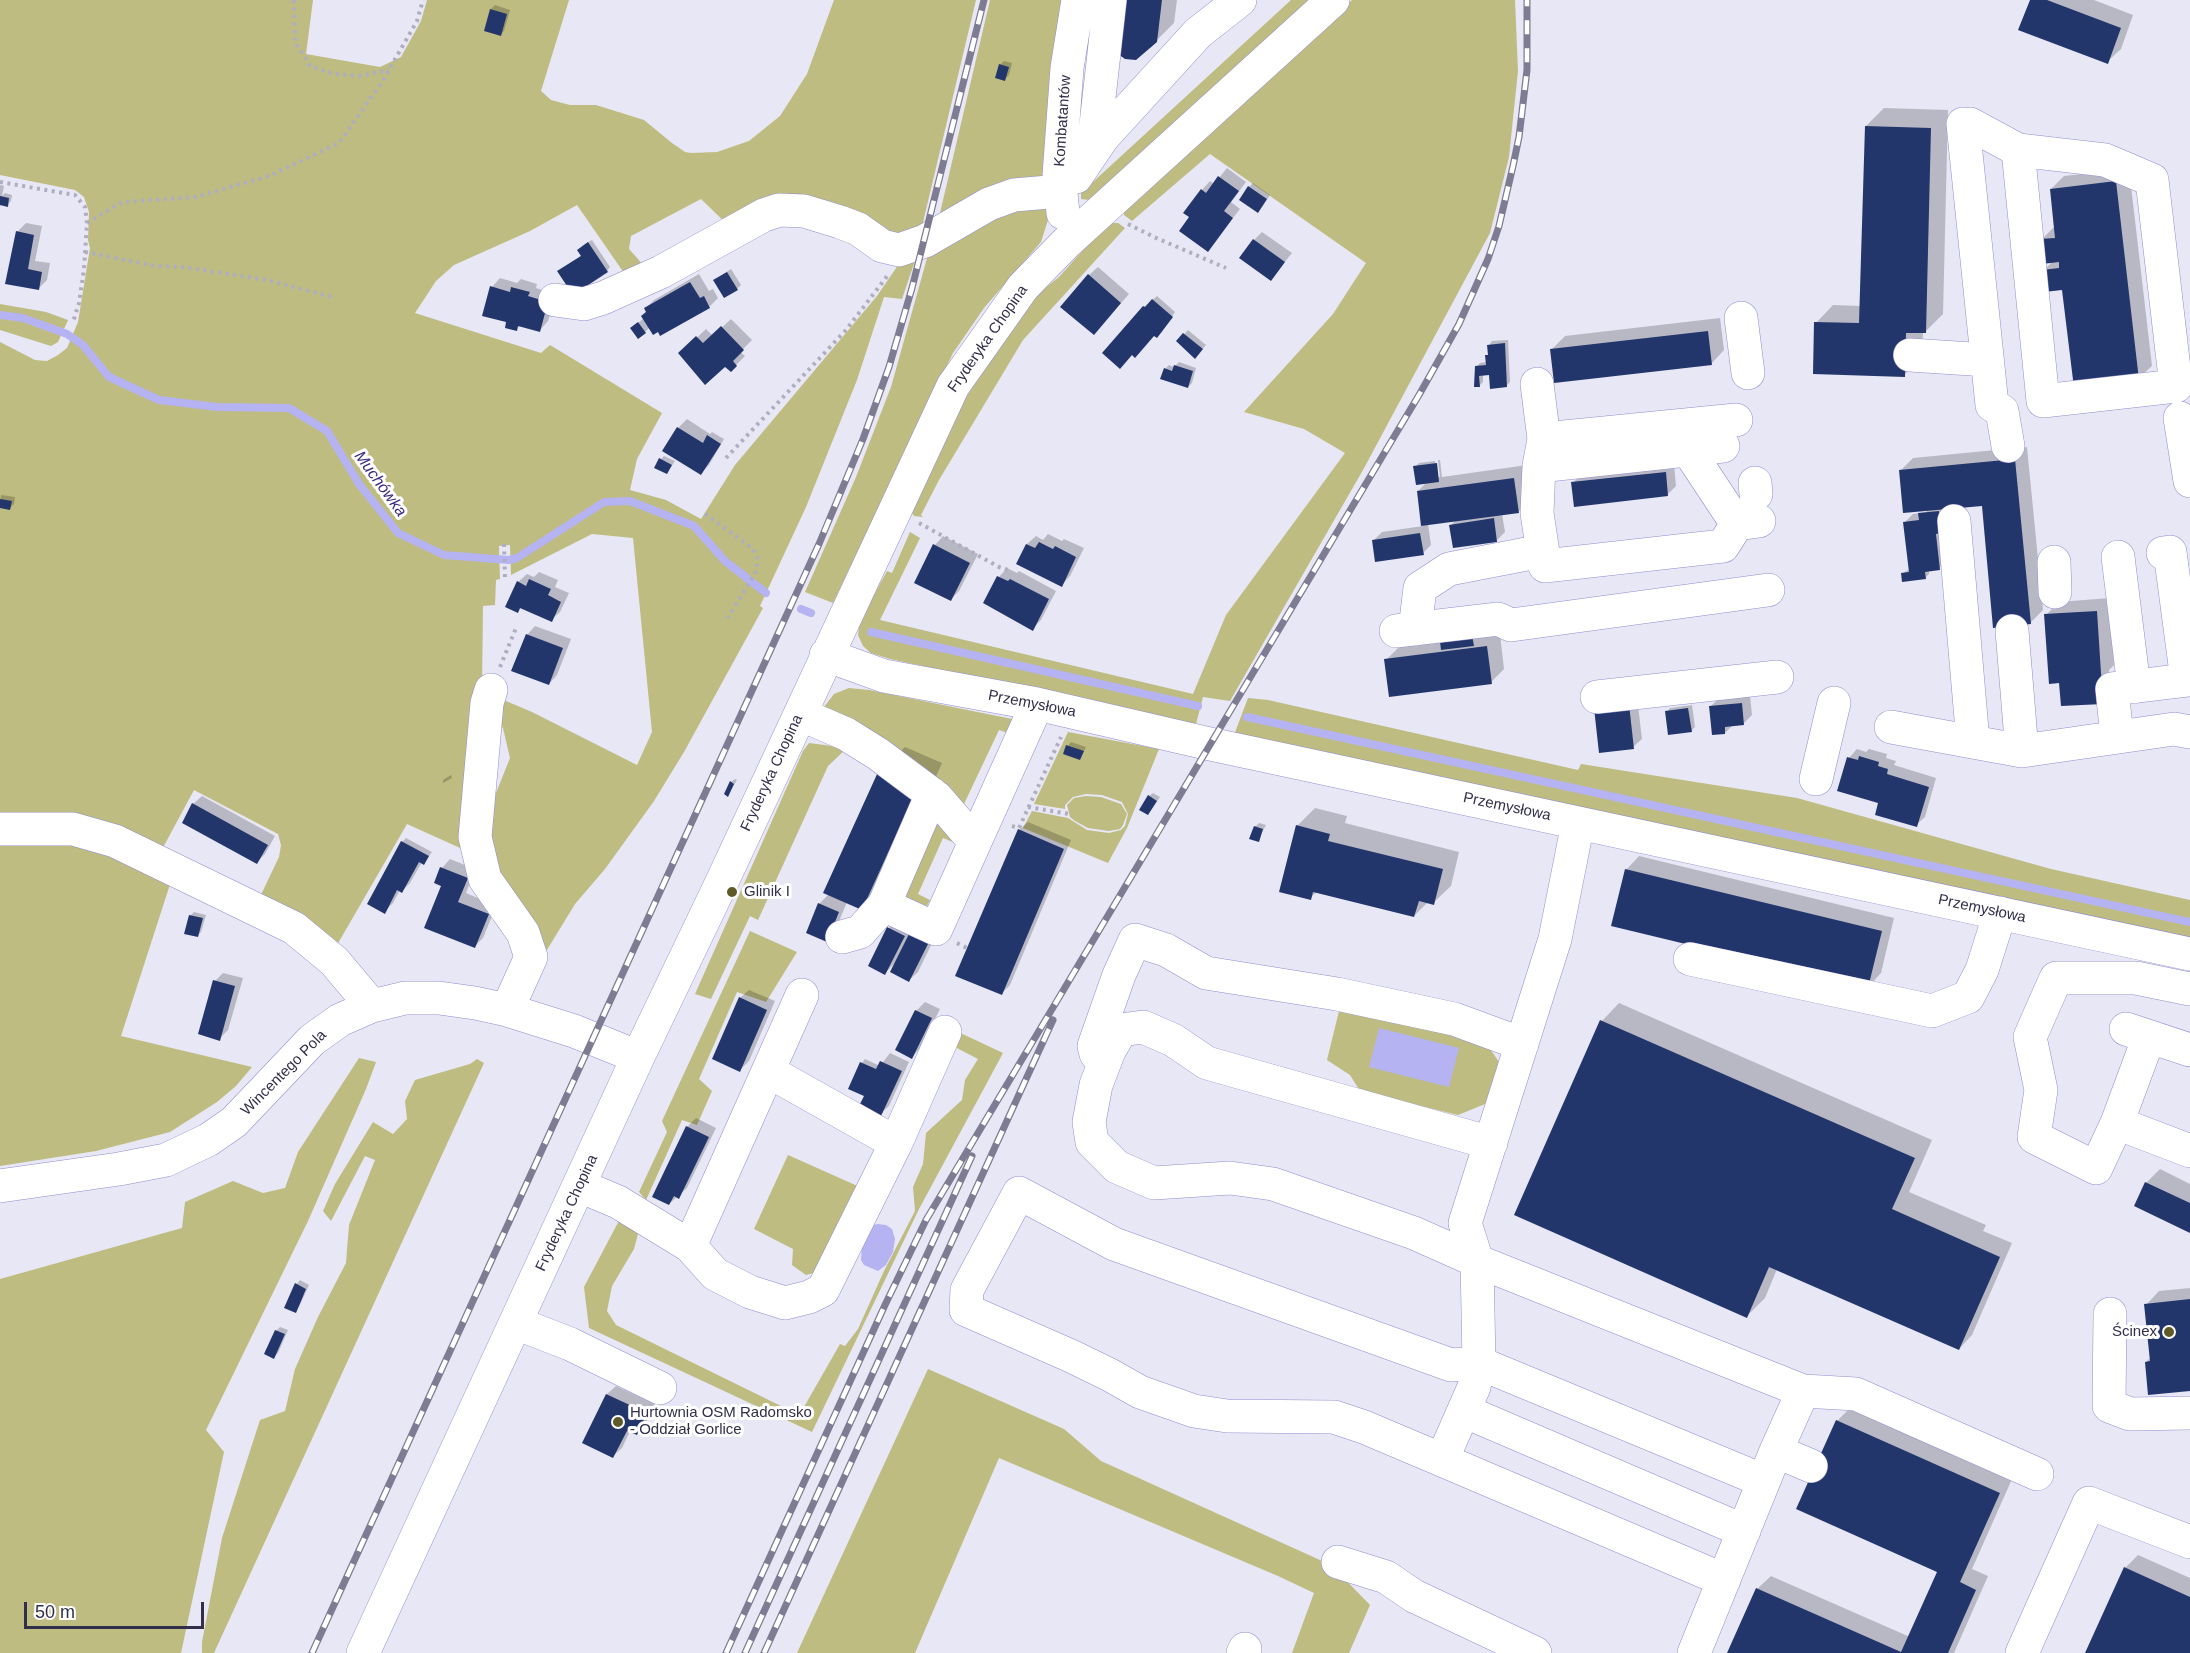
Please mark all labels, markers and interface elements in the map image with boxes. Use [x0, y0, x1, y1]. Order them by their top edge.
street label: Kombatantów [1051, 75, 1075, 167]
street label: Fryderyka Chopina [944, 282, 1032, 396]
water label: Muchówka [350, 447, 410, 521]
street label: Przemysłowa [987, 687, 1077, 721]
street label: Fryderyka Chopina [737, 712, 807, 834]
street label: Przemysłowa [1462, 789, 1552, 825]
place label: Glinik I [744, 883, 790, 901]
marker: Glinik I [725, 885, 739, 899]
street label: Przemysłowa [1937, 891, 2027, 927]
street label: Wincentego Pola [238, 1027, 330, 1119]
street label: Fryderyka Chopina [532, 1152, 602, 1274]
place label: Ścinex [2112, 1323, 2157, 1341]
marker: Ścinex [2162, 1325, 2176, 1339]
place label: Hurtownia OSM Radomsko - Oddział Gorlice [630, 1404, 812, 1439]
marker: Hurtownia OSM Radomsko - Oddział Gorlice [611, 1415, 625, 1429]
scale bar [27, 1590, 207, 1628]
text: 50 m [35, 1602, 75, 1622]

